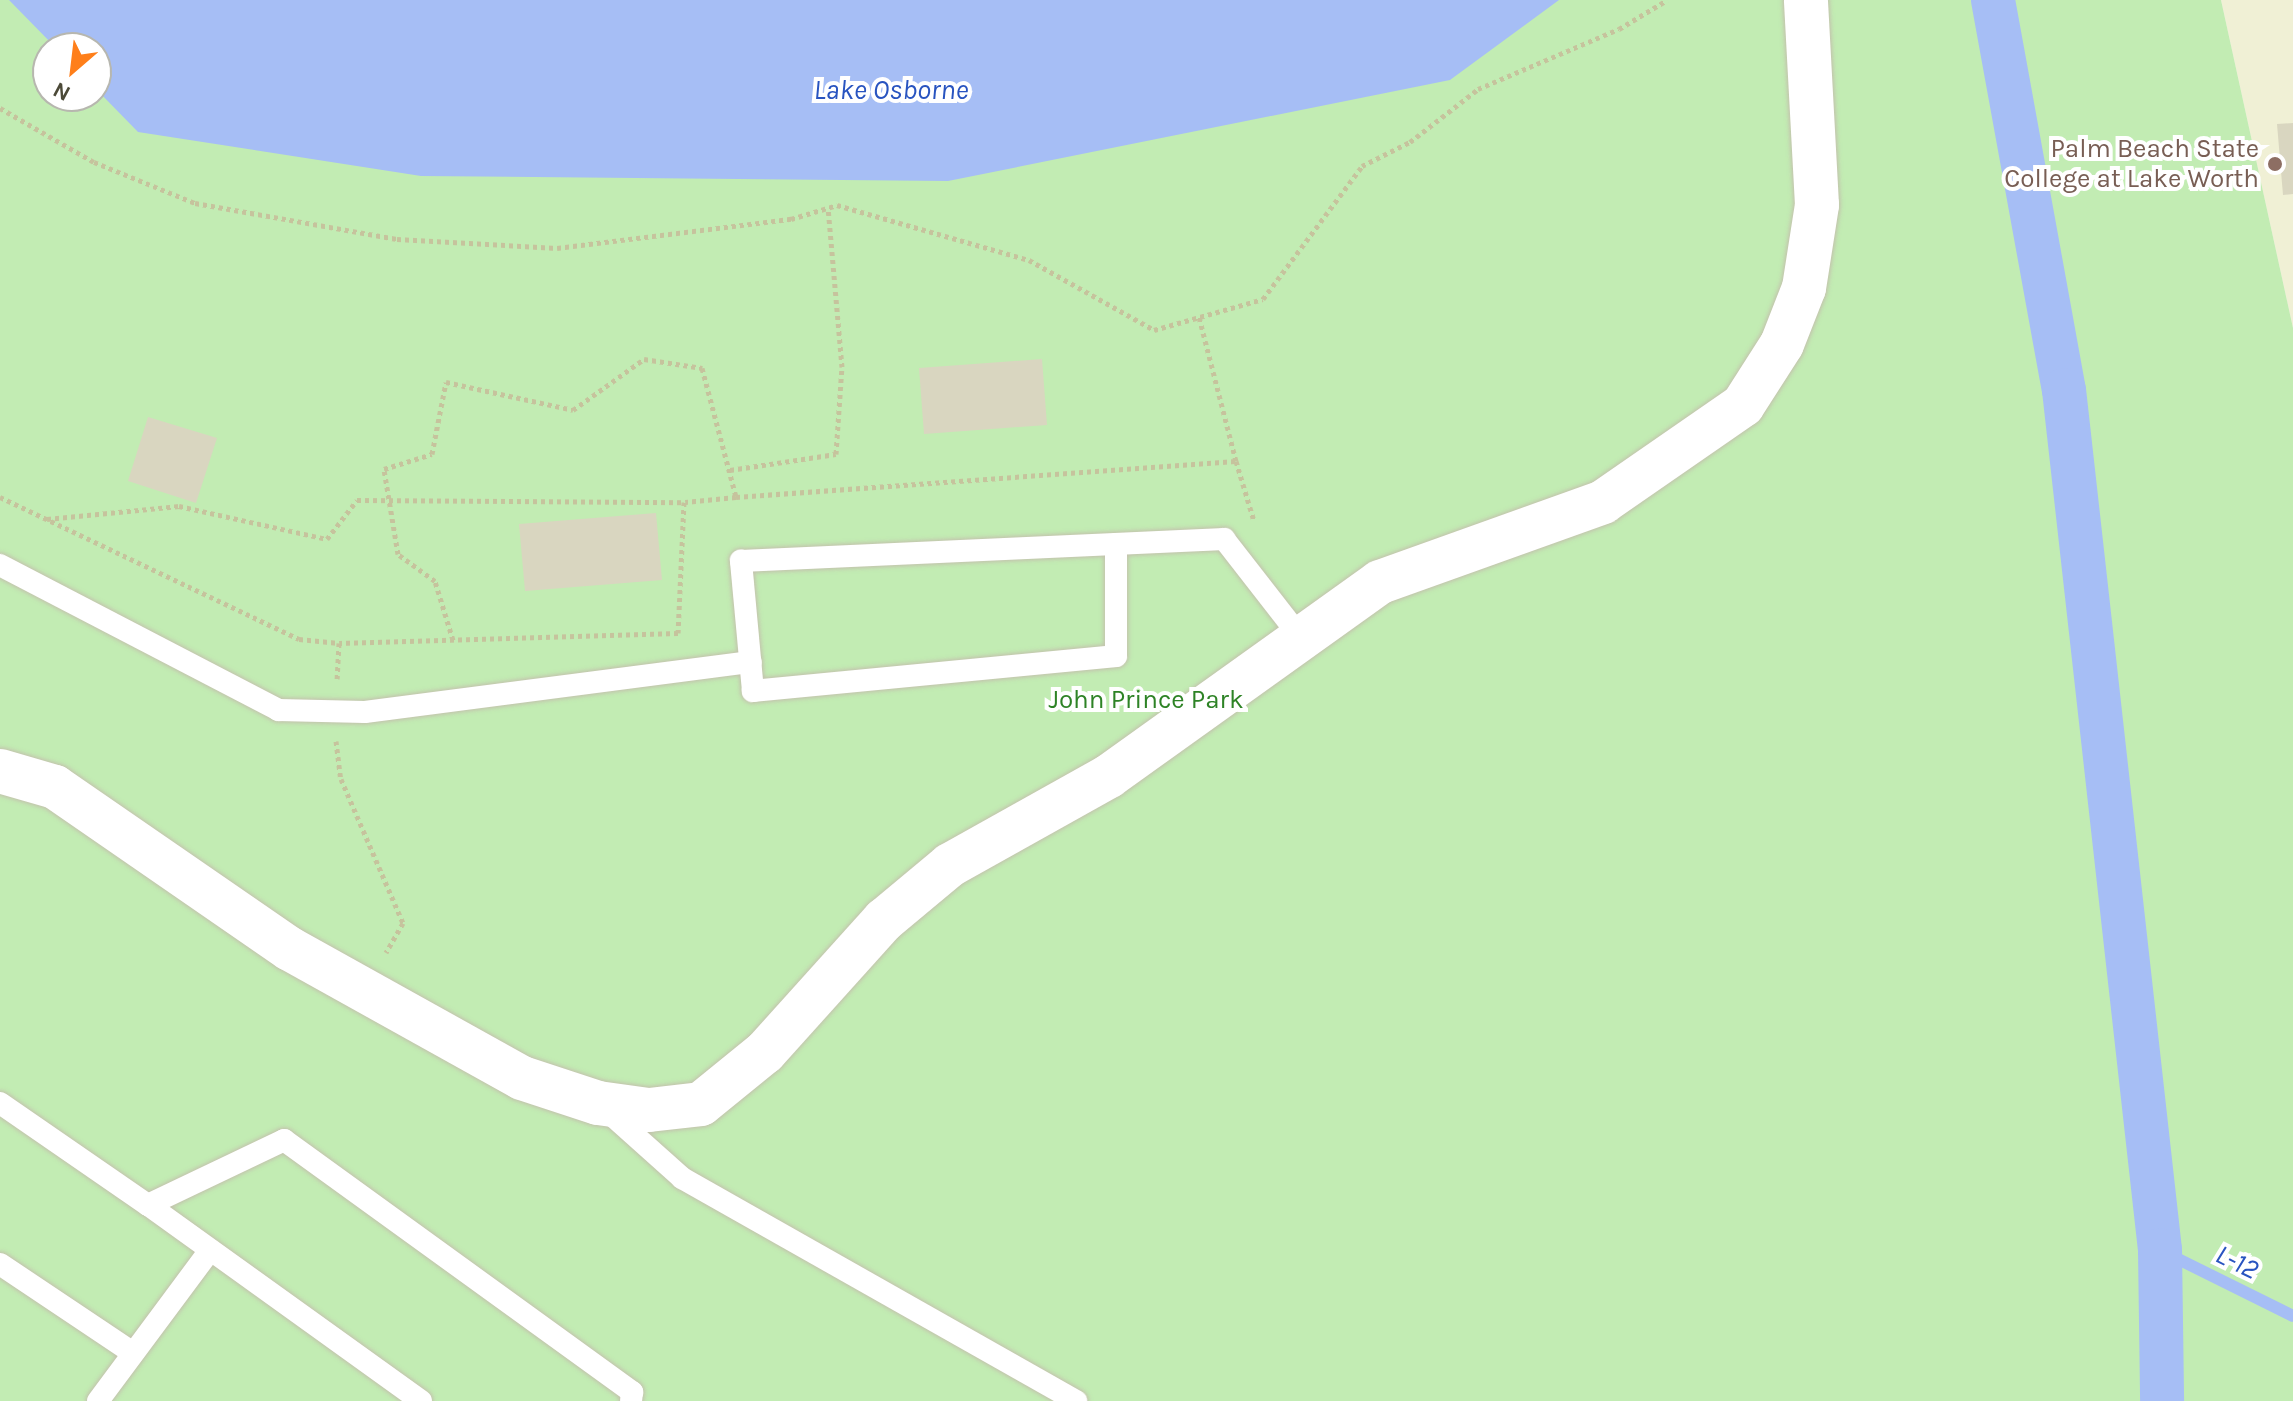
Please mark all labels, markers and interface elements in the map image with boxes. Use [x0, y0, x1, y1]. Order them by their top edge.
north arrow [32, 32, 112, 112]
water label: Lake Osborne [814, 73, 968, 107]
text: N [49, 76, 75, 107]
place label: Palm Beach State College at Lake Worth [2004, 133, 2259, 194]
marker: Palm Beach State College at Lake Worth [2266, 155, 2284, 173]
park label: John Prince Park [1048, 684, 1244, 716]
water label: L-12 [2210, 1237, 2264, 1287]

